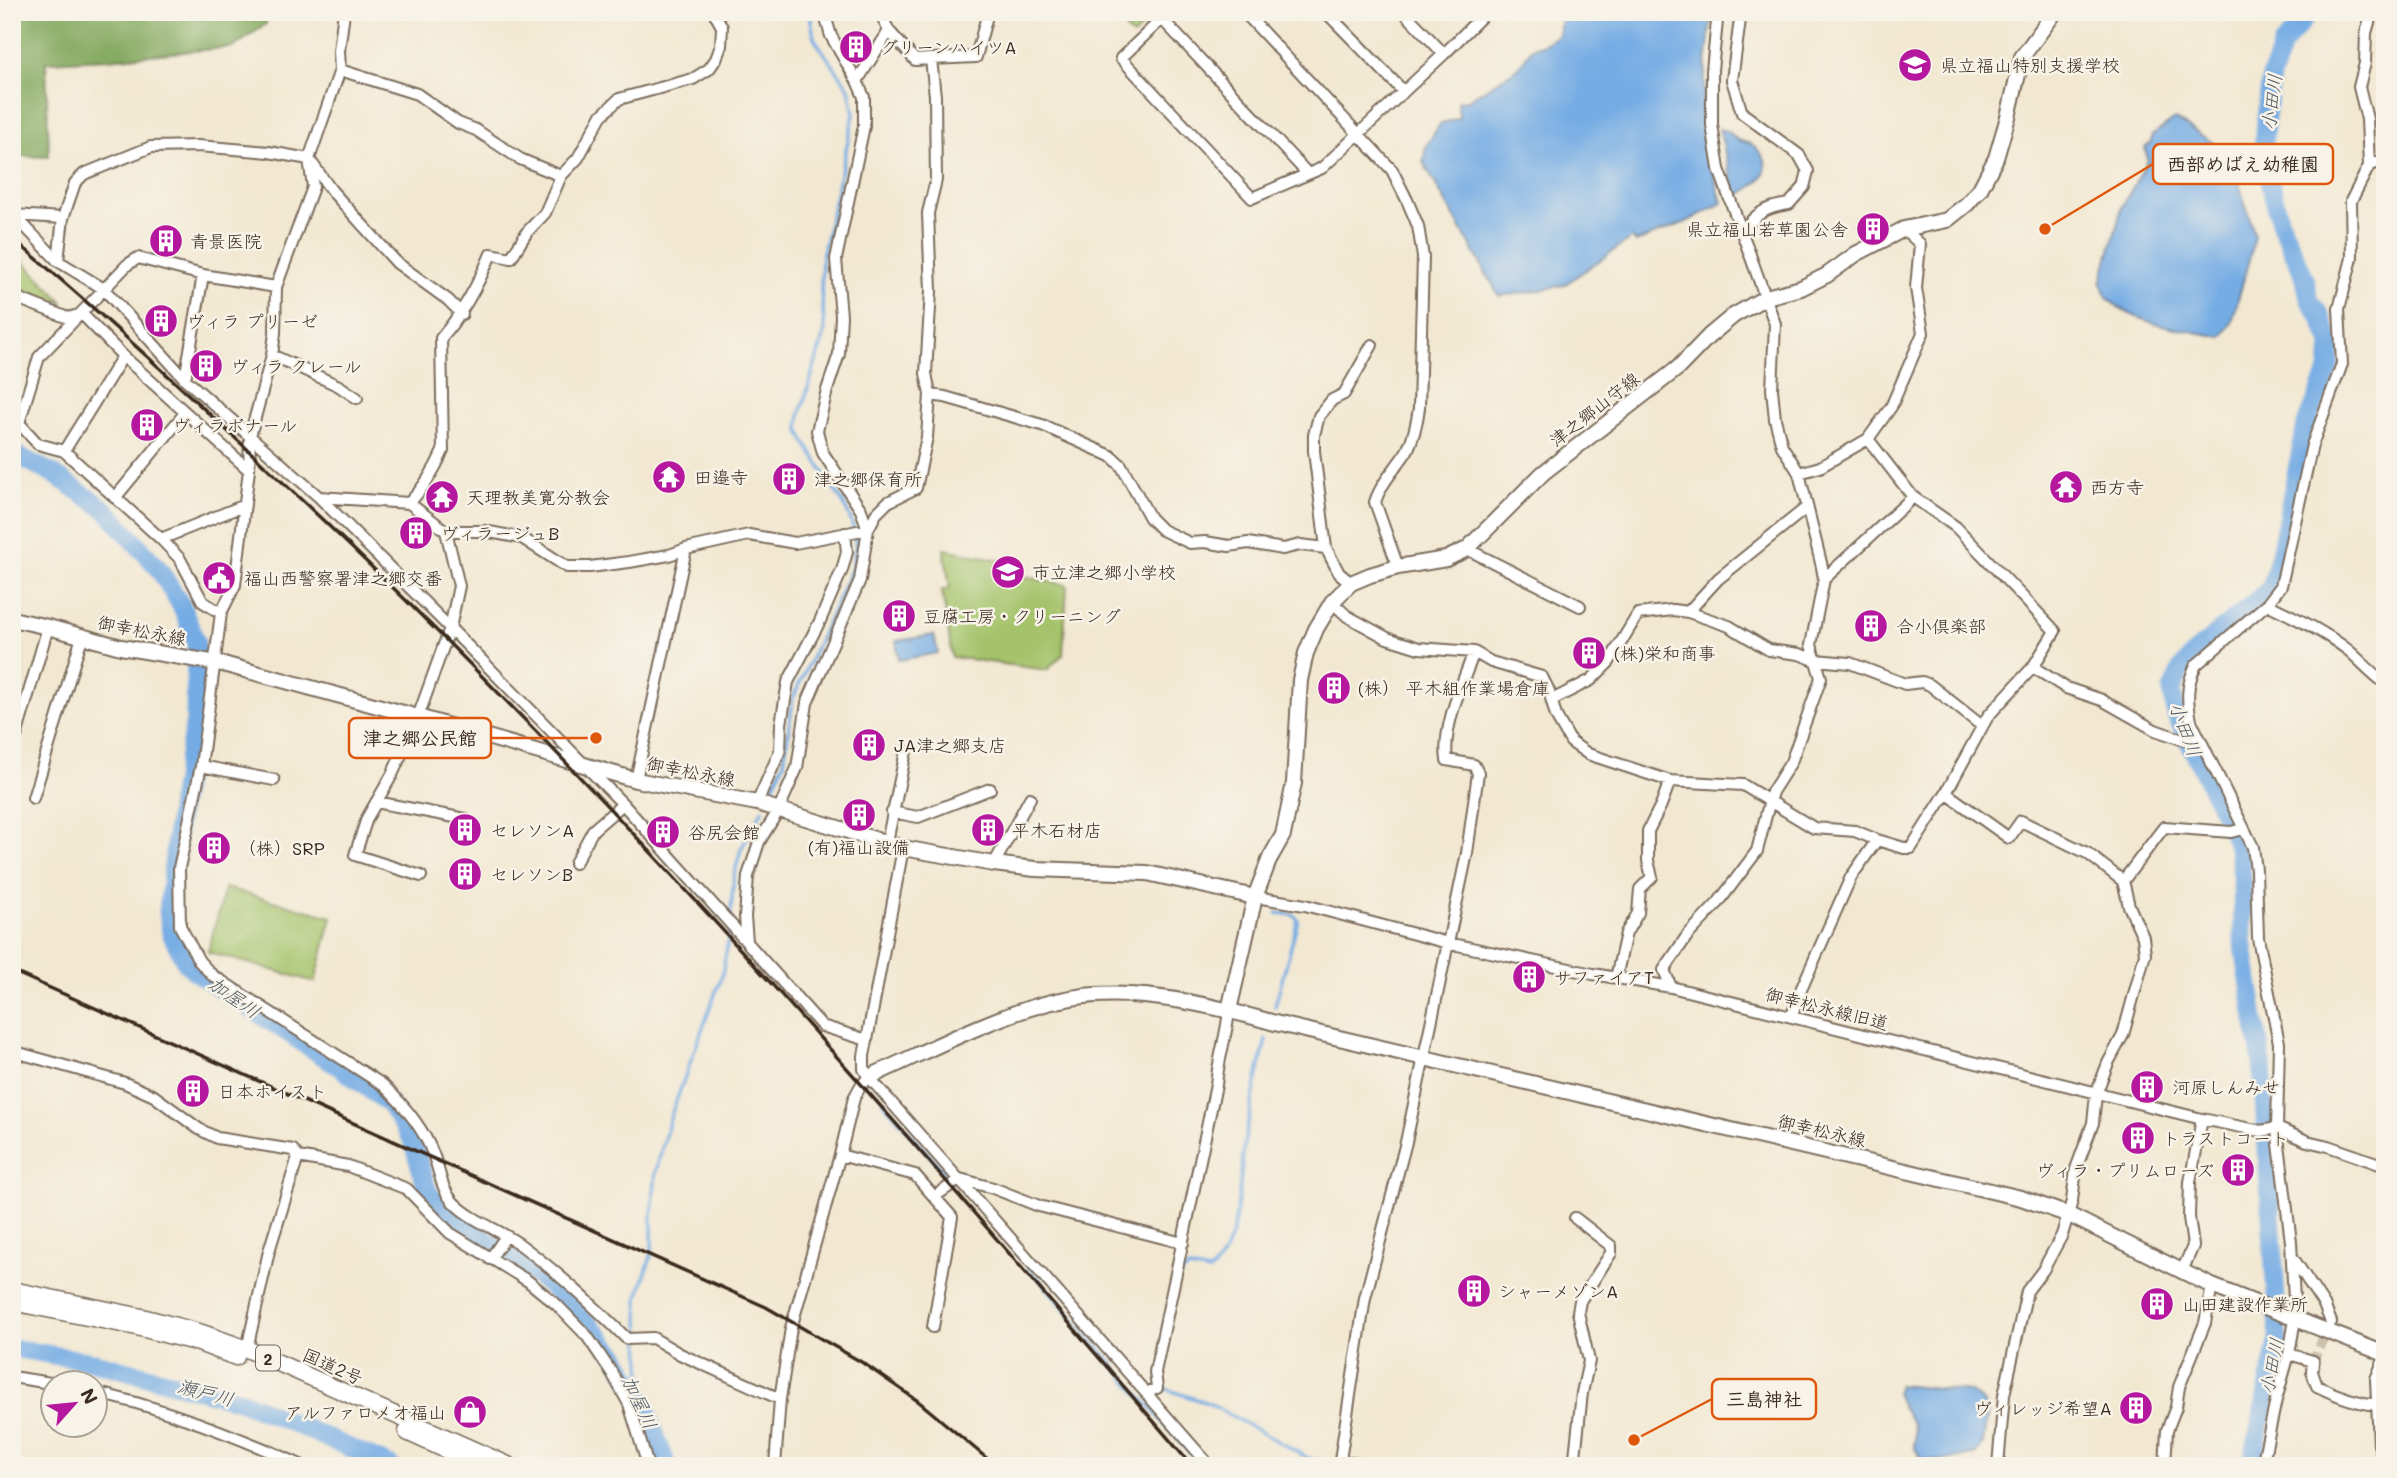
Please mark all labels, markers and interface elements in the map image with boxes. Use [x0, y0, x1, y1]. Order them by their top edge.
building icon: グリーンハイツA [837, 28, 875, 66]
place label: グリーンハイツA [880, 35, 1017, 59]
school or university icon: 県立福山特別支援学校 [1896, 46, 1934, 84]
place label: 県立福山特別支援学校 [1940, 53, 2120, 77]
water label: 小田川 [2255, 72, 2287, 132]
callout: 西部めばえ幼稚園 [2153, 144, 2333, 184]
text: 西部めばえ幼稚園 [2167, 151, 2319, 176]
building icon: 県立福山若草園公舎 [1854, 210, 1892, 248]
place label: 県立福山若草園公舎 [1686, 217, 1848, 241]
building icon: 青景医院 [147, 222, 185, 260]
place label: 青景医院 [190, 229, 262, 253]
building icon: ヴィラ プリーゼ [142, 302, 180, 340]
place label: ヴィラ プリーゼ [186, 309, 318, 333]
building icon: ヴィラ クレール [187, 347, 225, 385]
place label: ヴィラ クレール [230, 354, 361, 378]
street label: 津之郷山守線 [1544, 366, 1644, 452]
building icon: ヴィラボナール [128, 406, 166, 444]
place label: ヴィラボナール [172, 413, 297, 437]
temple icon: 田邉寺 [650, 458, 688, 496]
building icon: 津之郷保育所 [770, 460, 808, 498]
place label: 田邉寺 [694, 465, 748, 489]
place label: 津之郷保育所 [814, 467, 922, 491]
temple icon: 西方寺 [2047, 468, 2085, 506]
place label: 西方寺 [2090, 475, 2144, 499]
temple icon: 天理教美寛分教会 [423, 478, 461, 516]
place label: 天理教美寛分教会 [466, 485, 610, 509]
building icon: ヴィラージュB [397, 514, 435, 552]
place label: ヴィラージュB [440, 521, 560, 545]
school or university icon: 市立津之郷小学校 [989, 553, 1027, 591]
public building icon: 福山西警察署津之郷交番 [200, 559, 238, 597]
place label: 市立津之郷小学校 [1032, 560, 1176, 584]
place label: 福山西警察署津之郷交番 [244, 566, 442, 590]
building icon: 豆腐工房・クリーニング [880, 597, 918, 635]
place label: 豆腐工房・クリーニング [923, 604, 1121, 628]
building icon: 合小倶楽部 [1852, 607, 1890, 645]
street label: 御幸松永線 [96, 610, 188, 650]
place label: 合小倶楽部 [1896, 614, 1986, 638]
building icon: (株)栄和商事 [1570, 634, 1608, 672]
place label: (株)栄和商事 [1614, 641, 1716, 665]
building icon: (株） 平木組作業場倉庫 [1315, 669, 1353, 707]
place label: (株） 平木組作業場倉庫 [1358, 676, 1550, 700]
water label: 小田川 [2164, 698, 2208, 760]
callout: 津之郷公民館 [349, 718, 491, 758]
text: 津之郷公民館 [363, 725, 477, 750]
building icon: JA津之郷支店 [850, 726, 888, 764]
place label: JA津之郷支店 [894, 733, 1006, 757]
street label: 御幸松永線 [645, 751, 737, 791]
building icon: (有)福山設備 [840, 796, 878, 834]
building icon: セレソンA [446, 811, 484, 849]
building icon: 平木石材店 [969, 811, 1007, 849]
building icon: 谷尻会館 [644, 813, 682, 851]
place label: セレソンA [490, 818, 574, 842]
place label: 平木石材店 [1012, 818, 1102, 842]
place label: 谷尻会館 [688, 820, 760, 844]
building icon: （株）SRP [195, 829, 233, 867]
place label: (有)福山設備 [808, 835, 910, 859]
place label: （株）SRP [238, 836, 325, 860]
building icon: セレソンB [446, 855, 484, 893]
place label: セレソンB [490, 862, 573, 886]
building icon: サファイアT [1510, 958, 1548, 996]
place label: サファイアT [1554, 965, 1654, 989]
water label: 加屋川 [204, 970, 266, 1024]
street label: 御幸松永線旧道 [1763, 981, 1891, 1035]
building icon: 河原しんみせ [2128, 1068, 2166, 1106]
building icon: 日本ホイスト [174, 1072, 212, 1110]
place label: 河原しんみせ [2172, 1075, 2280, 1099]
place label: 日本ホイスト [218, 1079, 327, 1103]
street label: 御幸松永線 [1775, 1108, 1869, 1152]
building icon: トラストコート [2119, 1119, 2157, 1157]
place label: トラストコート [2162, 1126, 2289, 1150]
building icon: ヴィラ・プリムローズ [2219, 1151, 2257, 1189]
place label: ヴィラ・プリムローズ [2035, 1158, 2214, 1182]
building icon: シャーメゾンA [1455, 1272, 1493, 1310]
place label: シャーメゾンA [1498, 1279, 1618, 1303]
building icon: 山田建設作業所 [2138, 1285, 2176, 1323]
place label: 山田建設作業所 [2182, 1292, 2308, 1316]
water label: 小田川 [2253, 1336, 2289, 1396]
street label: 国道2号 [299, 1342, 367, 1390]
road number: 2 [256, 1346, 280, 1370]
north arrow [38, 1370, 108, 1440]
water label: 加屋川 [617, 1371, 663, 1433]
water label: 瀬戸川 [175, 1373, 237, 1411]
callout: 三島神社 [1712, 1379, 1816, 1419]
text: N [75, 1384, 104, 1408]
text: 三島神社 [1726, 1386, 1802, 1411]
building icon: ヴィレッジ希望A [2117, 1389, 2155, 1427]
shop icon: アルファロメオ福山 [451, 1393, 489, 1431]
place label: ヴィレッジ希望A [1974, 1396, 2112, 1420]
place label: アルファロメオ福山 [285, 1400, 446, 1424]

